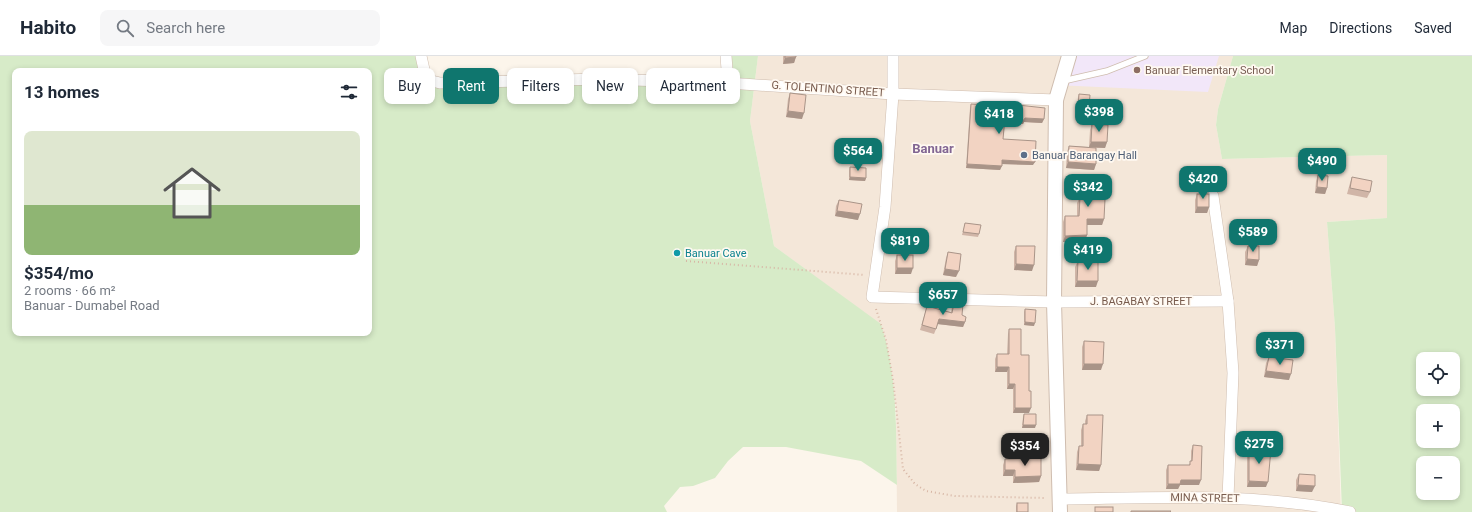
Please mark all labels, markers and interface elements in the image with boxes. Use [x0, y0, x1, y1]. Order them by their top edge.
search box [100, 10, 380, 46]
text: Habito [20, 16, 76, 39]
icon: search [114, 17, 136, 39]
text: Search here [146, 19, 225, 37]
text: Map [1280, 20, 1307, 36]
text: Directions [1329, 20, 1392, 36]
text: Saved [1414, 20, 1452, 36]
place label: Banuar Elementary School [1145, 64, 1274, 77]
marker: Banuar Elementary School [1132, 65, 1142, 75]
chip: Buy [384, 68, 435, 104]
chip: Rent [443, 68, 499, 104]
chip: Filters [507, 68, 574, 104]
chip: New [582, 68, 638, 104]
chip: Apartment [646, 68, 740, 104]
street label: G. TOLENTINO STREET [771, 79, 885, 99]
icon: filters [338, 81, 360, 103]
text: 13 homes [24, 82, 100, 102]
pin: $398 [1075, 99, 1123, 133]
pin: $418 [975, 101, 1023, 135]
text: $398 [1084, 104, 1114, 119]
text: $418 [984, 106, 1014, 121]
pin: $564 [834, 138, 882, 172]
district label: Banuar [912, 141, 954, 156]
text: $564 [843, 143, 873, 158]
pin: $490 [1298, 148, 1346, 182]
place label: Banuar Barangay Hall [1032, 149, 1137, 162]
marker: Banuar Barangay Hall [1019, 150, 1029, 160]
text: $490 [1307, 153, 1337, 168]
icon: home [156, 157, 228, 229]
pin: $420 [1179, 166, 1227, 200]
text: $420 [1188, 171, 1218, 186]
pin: $342 [1064, 174, 1112, 208]
text: $342 [1073, 179, 1103, 194]
pin: $589 [1229, 219, 1277, 253]
text: $589 [1238, 224, 1268, 239]
pin: $819 [881, 228, 929, 262]
text: $819 [890, 233, 920, 248]
pin: $419 [1064, 237, 1112, 271]
text: $419 [1073, 242, 1103, 257]
place label: Banuar Cave [685, 247, 747, 260]
marker: Banuar Cave [672, 248, 682, 258]
text: $354/mo [24, 263, 94, 283]
pin: $657 [919, 282, 967, 316]
text: 2 rooms · 66 m² [24, 283, 116, 298]
text: $657 [928, 287, 958, 302]
street label: J. BAGABAY STREET [1090, 295, 1193, 308]
text: Banuar - Dumabel Road [24, 298, 160, 313]
pin: $371 [1256, 332, 1304, 366]
text: $371 [1265, 337, 1295, 352]
map controls [1416, 352, 1460, 500]
button: locate [1416, 352, 1460, 396]
button: + [1416, 404, 1460, 448]
pin: $275 [1235, 431, 1283, 465]
pin: $354 [1001, 433, 1049, 467]
text: $275 [1244, 436, 1274, 451]
text: $354 [1010, 438, 1040, 453]
button: − [1416, 456, 1460, 500]
street label: MINA STREET [1170, 491, 1240, 505]

